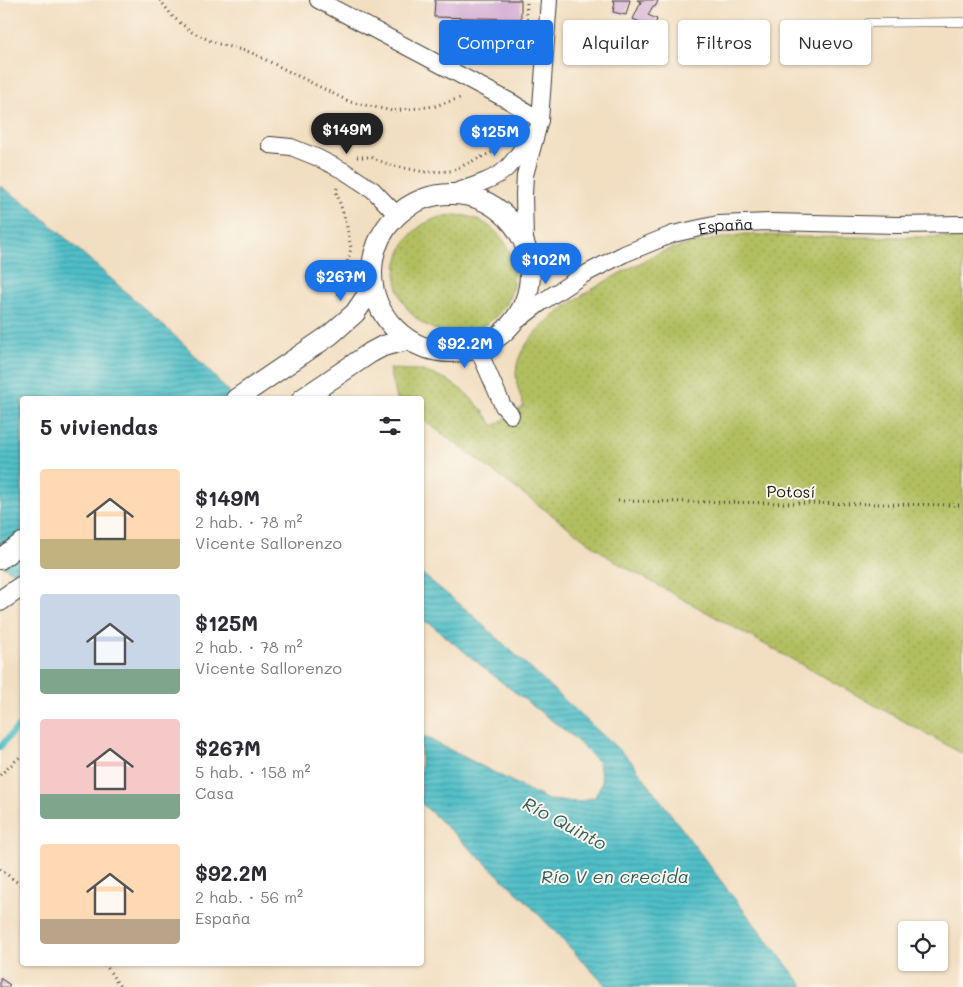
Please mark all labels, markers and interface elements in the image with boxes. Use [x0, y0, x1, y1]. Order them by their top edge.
chip: Comprar [439, 20, 553, 65]
chip: Alquilar [563, 20, 668, 65]
chip: Filtros [678, 20, 770, 65]
chip: Nuevo [780, 20, 871, 65]
pin: $149M [312, 112, 382, 155]
pin: $125M [460, 114, 530, 157]
text: $149M [322, 118, 372, 139]
text: $125M [471, 120, 519, 141]
street label: España [696, 212, 754, 239]
pin: $102M [511, 242, 581, 285]
text: $102M [521, 248, 571, 269]
pin: $267M [306, 260, 376, 302]
text: $267M [316, 265, 366, 286]
pin: $92.2M [424, 326, 506, 369]
text: $92.2M [437, 332, 493, 353]
icon: filters [376, 412, 404, 440]
text: 5 viviendas [40, 413, 158, 440]
street label: Potosí [767, 480, 815, 502]
text: $149M [195, 484, 260, 511]
icon: home [80, 489, 140, 549]
text: 2 hab. · 78 m² [195, 511, 303, 532]
text: Vicente Sallorenzo [195, 532, 342, 553]
text: $125M [195, 609, 258, 636]
icon: home [80, 614, 140, 674]
text: 2 hab. · 78 m² [195, 636, 303, 657]
text: Vicente Sallorenzo [195, 657, 342, 678]
text: $267M [195, 734, 261, 761]
icon: home [80, 739, 140, 799]
text: 5 hab. · 158 m² [195, 761, 311, 782]
text: Casa [195, 782, 234, 803]
water label: Río Quinto [519, 791, 611, 855]
text: $92.2M [195, 859, 268, 886]
icon: home [80, 864, 140, 924]
water label: Río V en crecida [541, 864, 689, 888]
text: 2 hab. · 56 m² [195, 886, 303, 907]
text: España [195, 907, 251, 928]
map controls [898, 921, 948, 971]
button: locate [898, 921, 948, 971]

